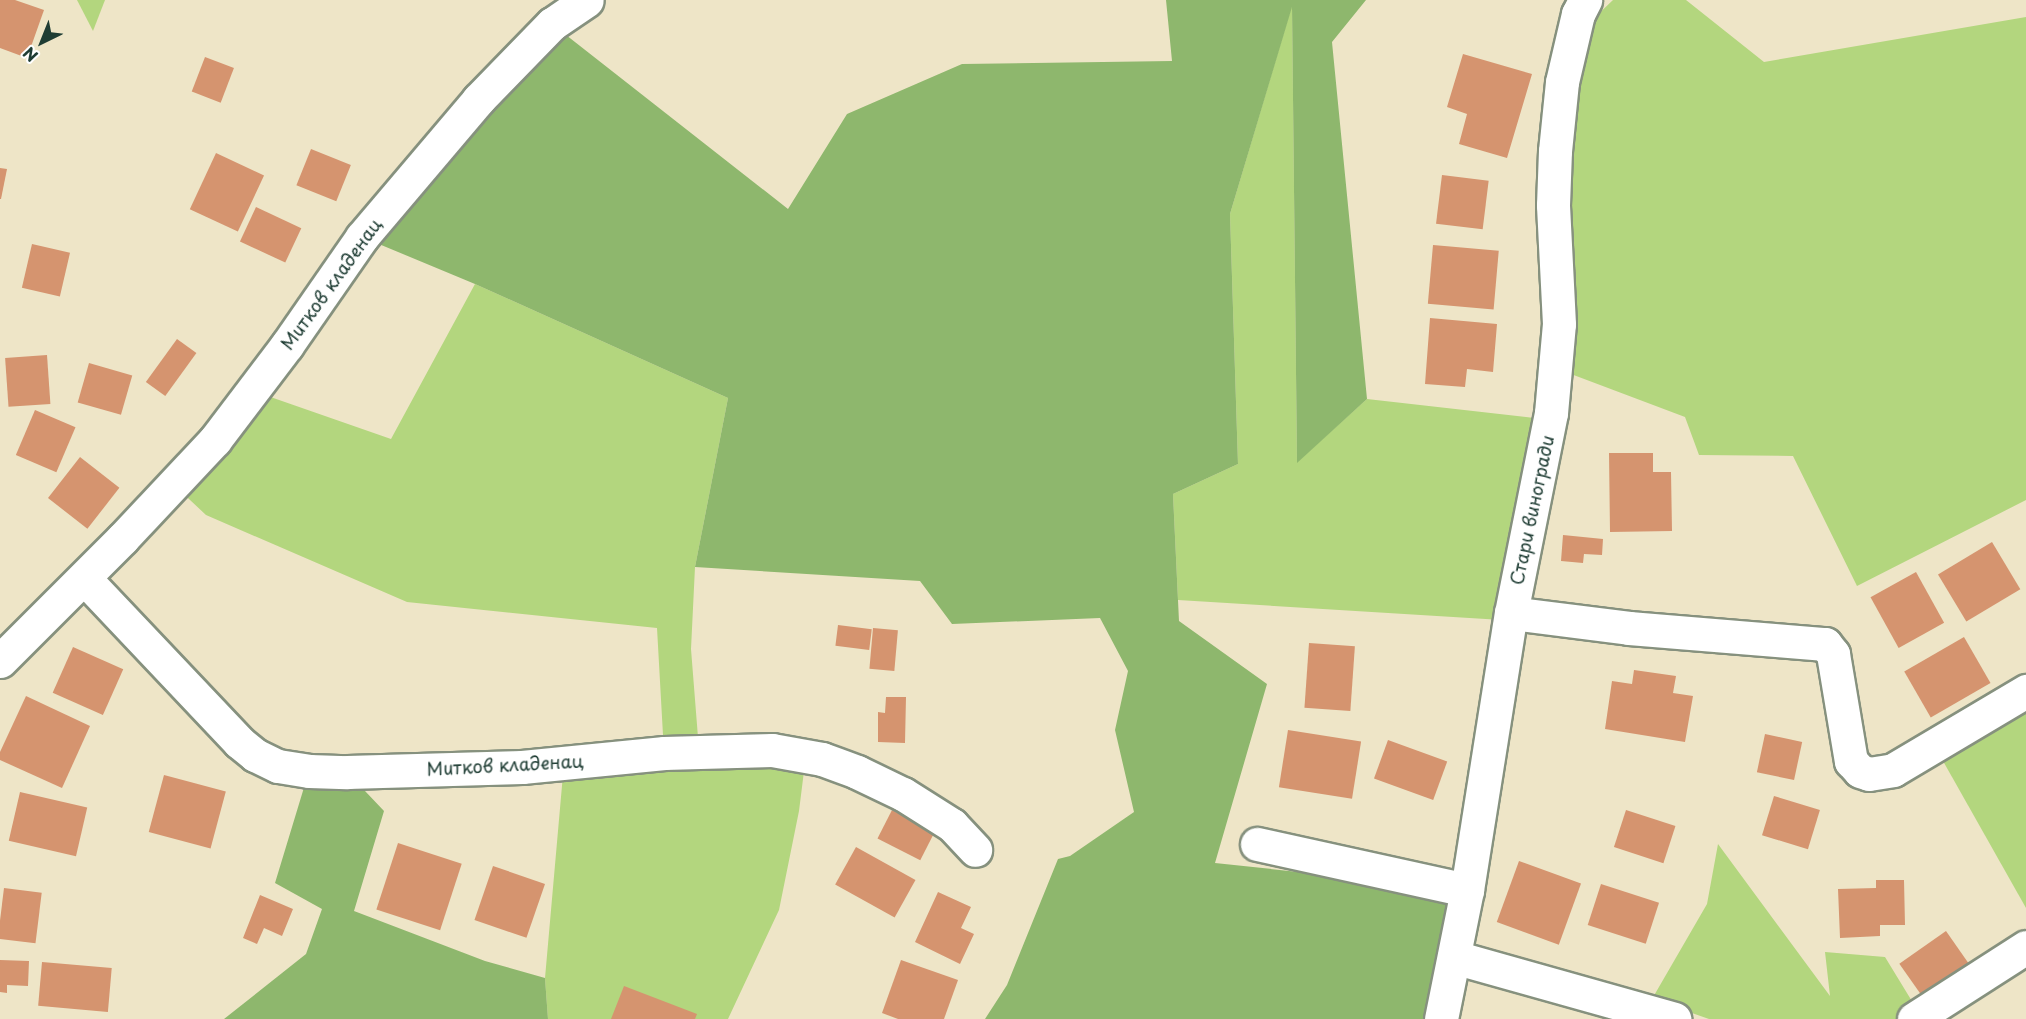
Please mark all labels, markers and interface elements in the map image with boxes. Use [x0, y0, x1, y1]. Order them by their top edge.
north arrow [12, 12, 72, 72]
text: N [17, 42, 43, 68]
street label: Митков кладенац [276, 214, 386, 354]
street label: Стари виногради [1506, 433, 1558, 587]
street label: Митков кладенац [426, 750, 584, 780]

